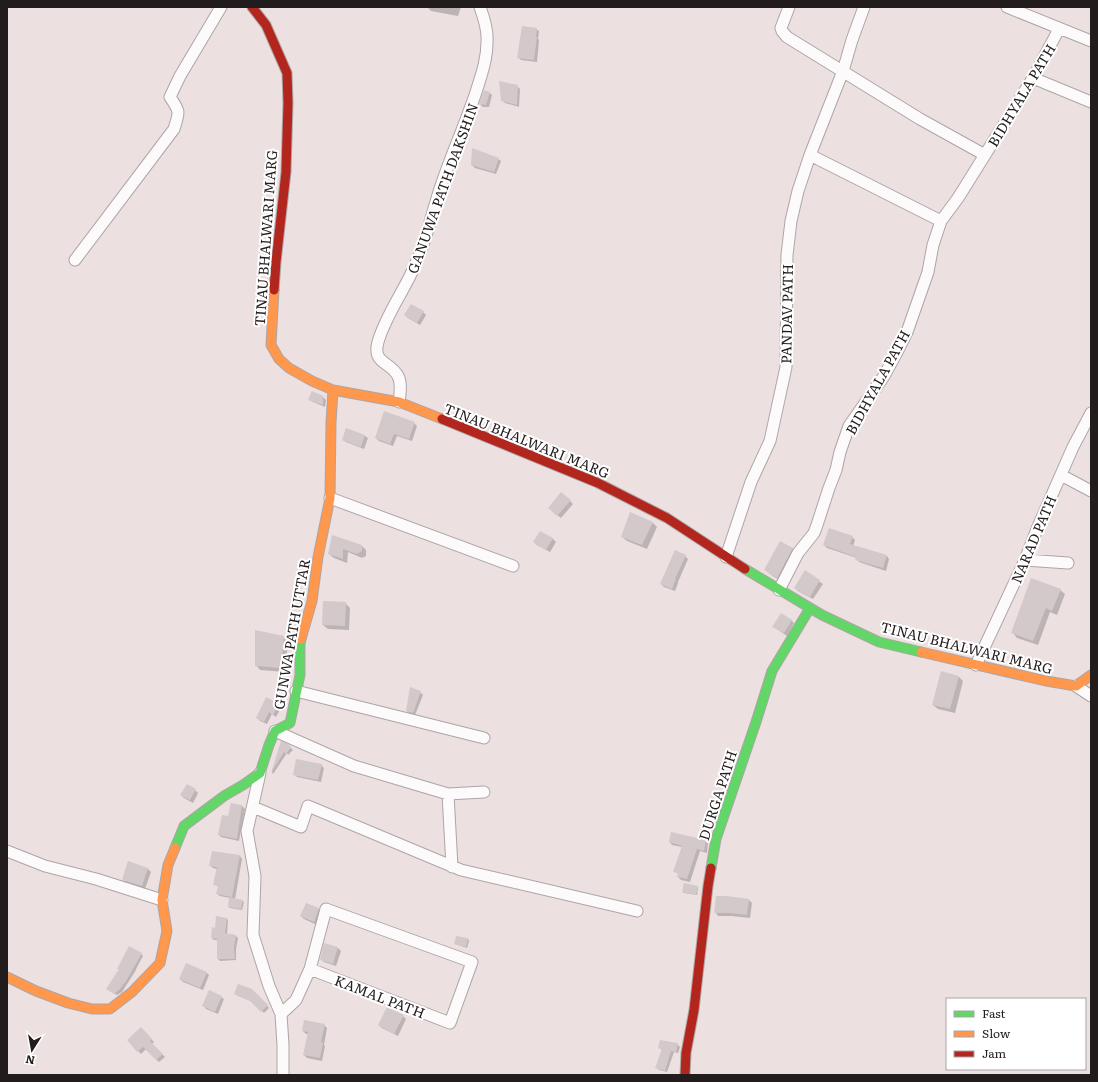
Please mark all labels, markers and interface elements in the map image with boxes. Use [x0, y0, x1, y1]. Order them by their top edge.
street label: BIDHYALA PATH [982, 40, 1060, 150]
street label: GANUWA PATH DAKSHIN [402, 100, 482, 276]
street label: TINAU BHALWARI MARG [249, 149, 281, 327]
street label: PANDAV PATH [775, 264, 797, 364]
street label: BIDHYALA PATH [840, 326, 914, 438]
street label: TINAU BHALWARI MARG [441, 398, 613, 483]
street label: NARAD PATH [1005, 492, 1061, 586]
street label: GUNWA PATH UTTAR [268, 557, 314, 711]
street label: TINAU BHALWARI MARG [879, 616, 1056, 678]
street label: DURGA PATH [693, 747, 741, 843]
street label: KAMAL PATH [332, 970, 428, 1022]
legend [946, 998, 1086, 1070]
text: Fast [982, 1004, 1006, 1022]
text: Slow [982, 1024, 1011, 1042]
north arrow [12, 1030, 52, 1070]
text: Jam [982, 1044, 1007, 1062]
text: N [24, 1052, 36, 1070]

